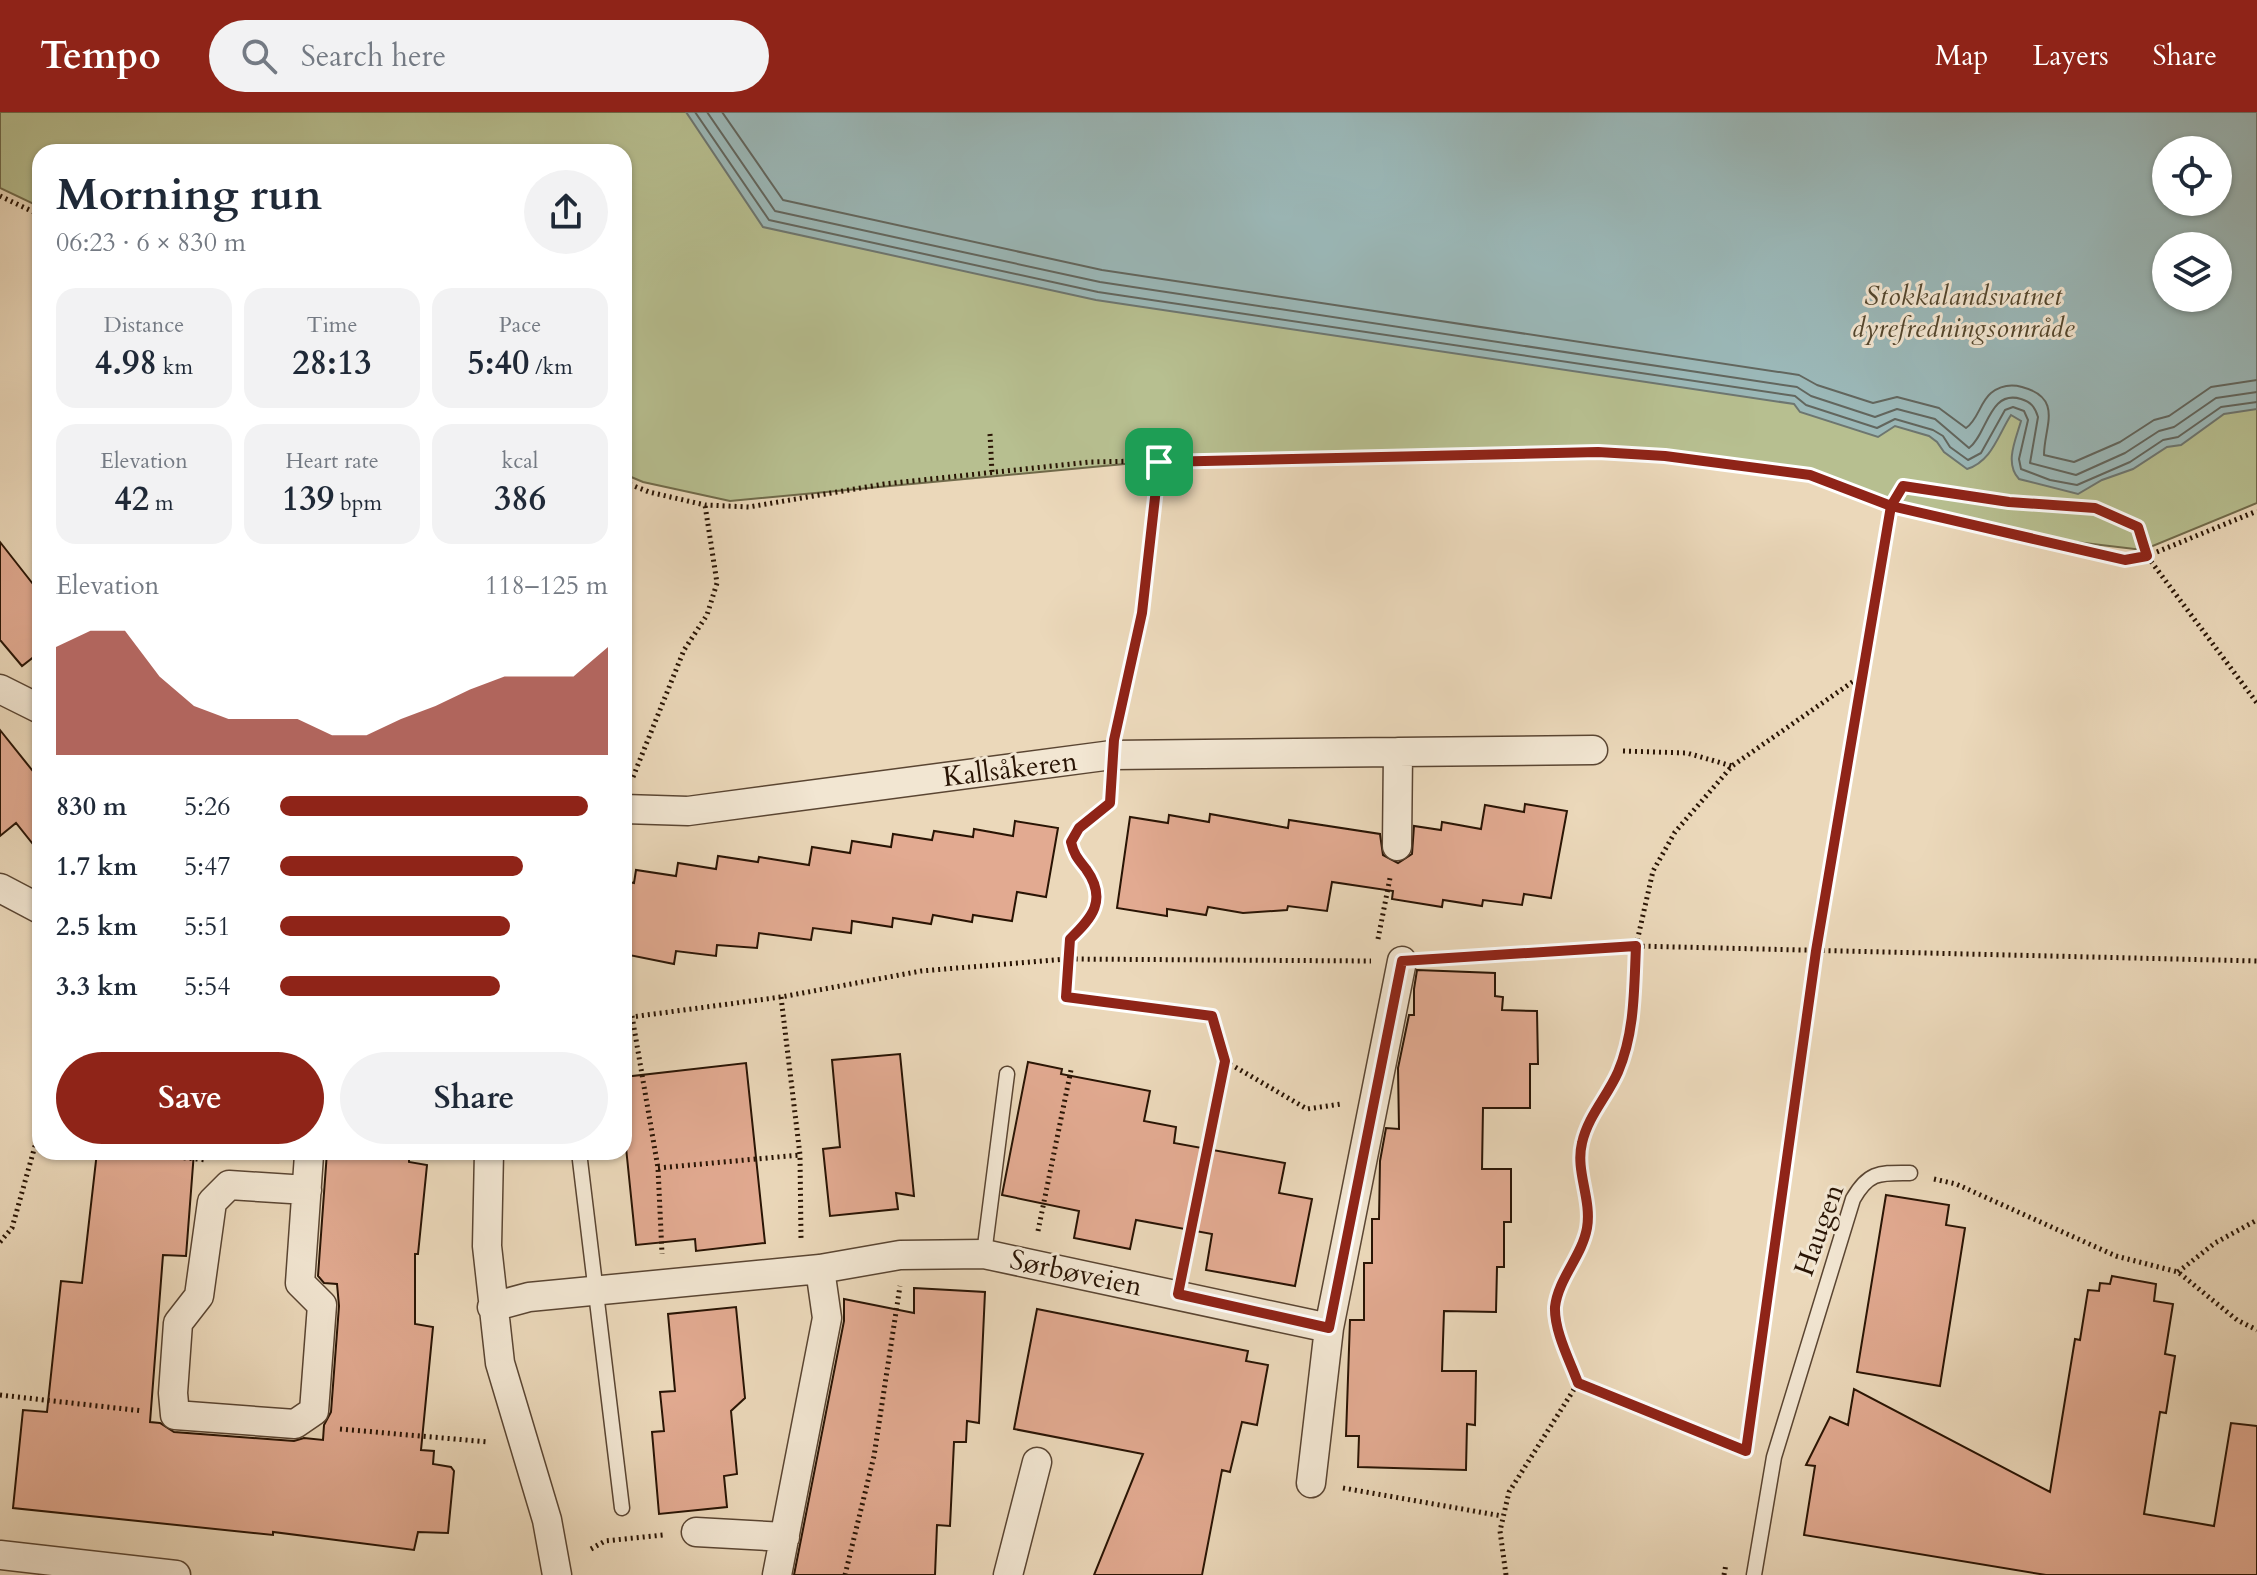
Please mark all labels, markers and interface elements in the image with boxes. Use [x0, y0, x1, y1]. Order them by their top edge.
search box [209, 20, 769, 92]
text: Tempo [40, 30, 161, 82]
icon: search [237, 34, 281, 78]
text: Search here [301, 36, 446, 77]
text: Map [1935, 37, 1988, 75]
text: Layers [2032, 37, 2109, 75]
text: Share [2153, 37, 2217, 75]
map controls [2152, 136, 2232, 312]
button: locate [2152, 136, 2232, 216]
text: Morning run [56, 165, 322, 225]
button: share [524, 170, 608, 254]
text: 06:23 · 6 × 830 m [56, 225, 246, 260]
button: layers [2152, 232, 2232, 312]
park label: Stokkalandsvatnet dyrefredningsområde [1851, 277, 2075, 347]
text: Distance [104, 310, 184, 340]
text: Time [307, 310, 357, 340]
text: Pace [499, 310, 541, 340]
text: 4.98 [95, 340, 157, 386]
text: 28:13 [292, 340, 372, 386]
text: 5:40 [467, 340, 529, 386]
text: km [157, 352, 193, 382]
text: /km [529, 352, 573, 382]
pin [1125, 428, 1193, 496]
icon: arrive [1137, 440, 1181, 484]
text: Elevation [100, 446, 188, 476]
text: Heart rate [285, 446, 379, 476]
text: kcal [502, 446, 538, 476]
text: 42 [114, 476, 149, 522]
text: 139 [282, 476, 334, 522]
text: 386 [494, 476, 546, 522]
text: m [149, 488, 174, 518]
text: bpm [334, 488, 382, 518]
text: Elevation [56, 568, 159, 603]
text: 118–125 m [485, 568, 608, 603]
street label: Kallsåkeren [941, 742, 1079, 796]
text: 830 m [56, 789, 127, 824]
text: 5:26 [184, 789, 231, 824]
text: 1.7 km [56, 849, 137, 884]
text: 5:47 [184, 849, 231, 884]
text: 2.5 km [56, 909, 137, 944]
text: 5:51 [184, 909, 231, 944]
text: 3.3 km [56, 969, 137, 1004]
text: 5:54 [184, 969, 231, 1004]
button: Save [56, 1052, 324, 1144]
button: Share [340, 1052, 608, 1144]
street label: Haugen [1785, 1179, 1853, 1281]
street label: Sørbøveien [1006, 1240, 1146, 1306]

